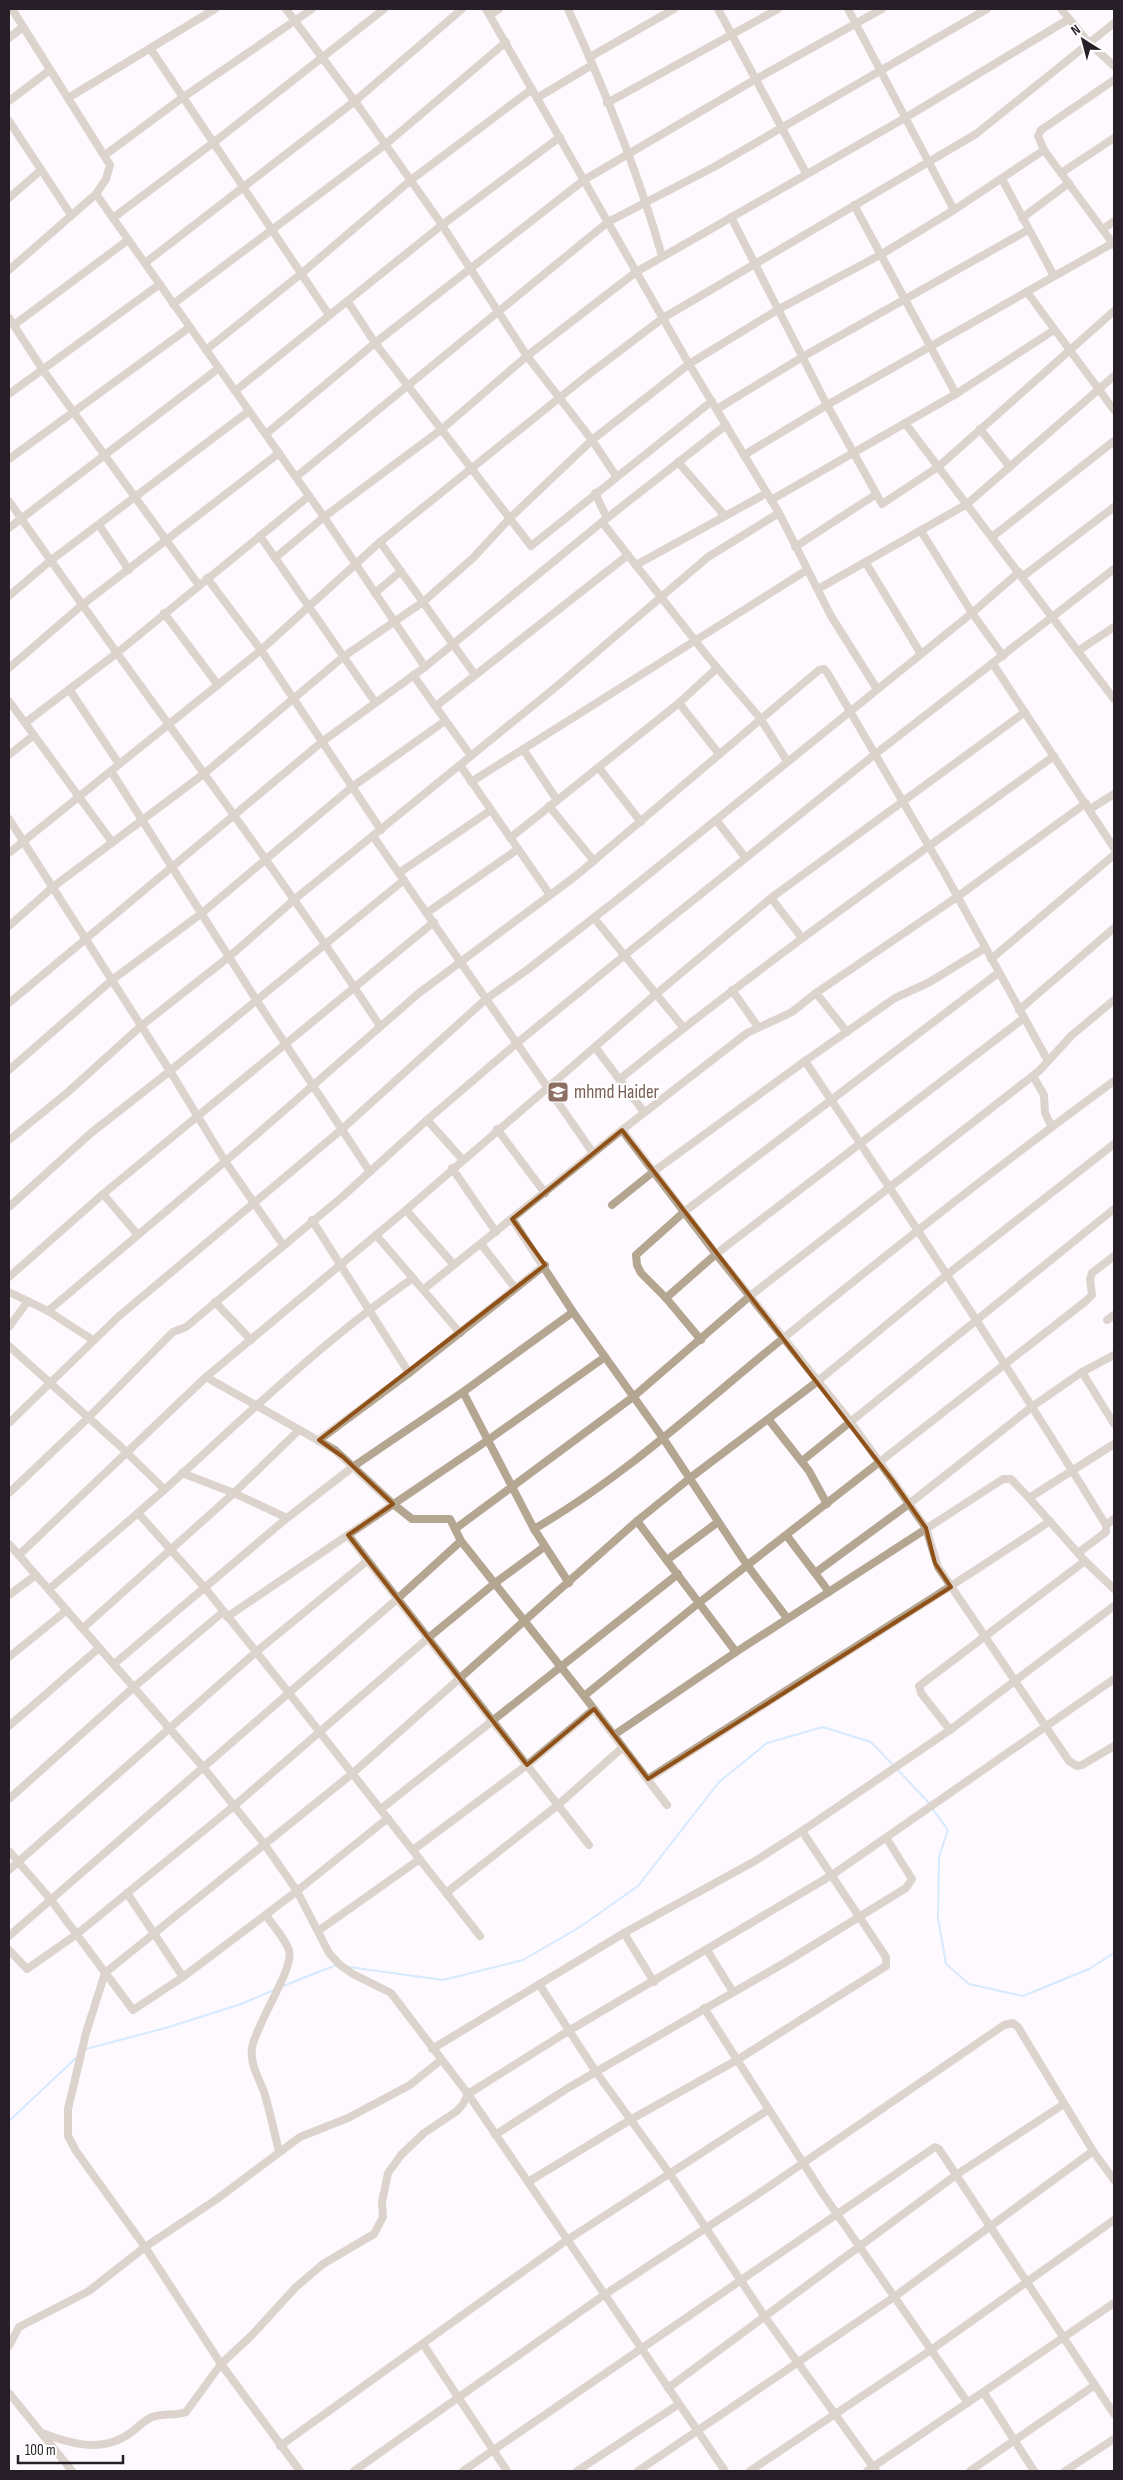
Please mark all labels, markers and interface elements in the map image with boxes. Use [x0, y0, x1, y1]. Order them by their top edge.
north arrow [1058, 15, 1108, 65]
text: N [1068, 21, 1084, 39]
school or university icon: mhmd Haider [546, 1080, 570, 1104]
place label: mhmd Haider [574, 1081, 660, 1104]
scale bar [18, 2432, 122, 2464]
text: 100 m [25, 2441, 56, 2460]

